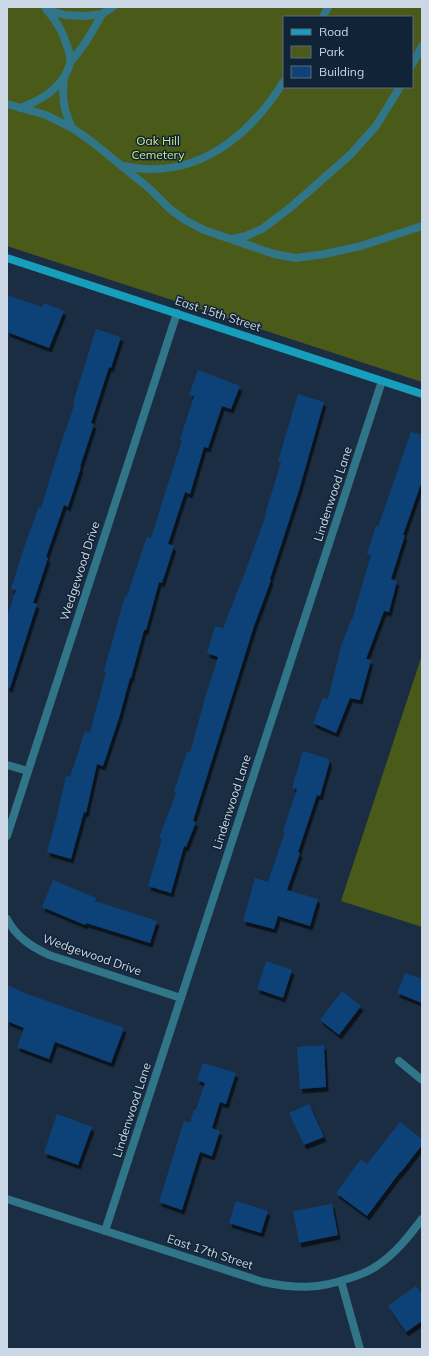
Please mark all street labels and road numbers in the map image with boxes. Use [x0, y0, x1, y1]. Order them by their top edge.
street label: East 15th Street [173, 293, 263, 334]
street label: Lindenwood Lane [310, 445, 355, 543]
street label: Wedgewood Drive [56, 519, 103, 622]
street label: Lindenwood Lane [209, 753, 254, 851]
street label: Wedgewood Drive [41, 931, 143, 978]
street label: Lindenwood Lane [109, 1061, 154, 1159]
street label: East 17th Street [165, 1231, 255, 1272]

